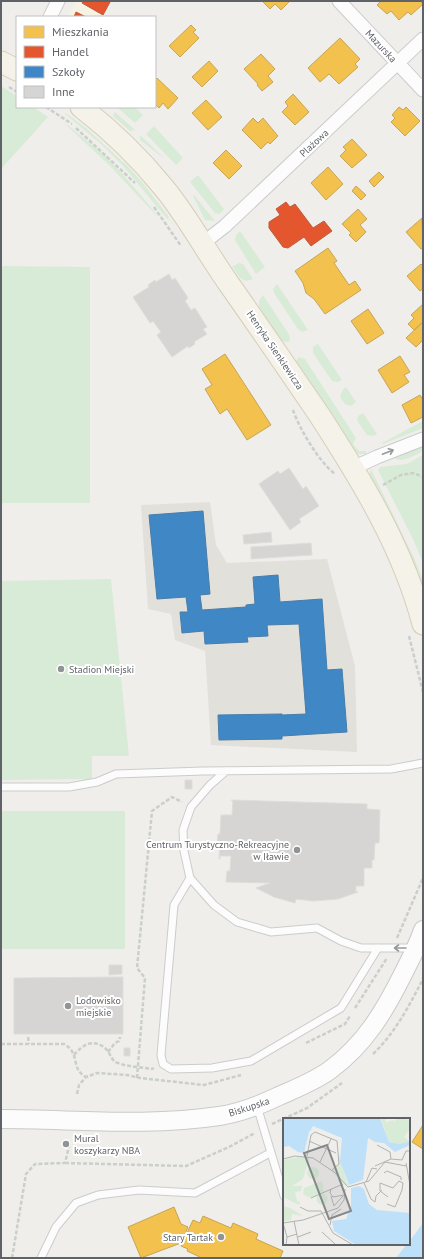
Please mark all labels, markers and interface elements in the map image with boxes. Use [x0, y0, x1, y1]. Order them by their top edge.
legend [16, 16, 156, 108]
text: Mieszkania [52, 24, 109, 39]
street label: Mazurska [363, 27, 399, 65]
text: Handel [52, 44, 89, 59]
text: Szkoły [52, 64, 85, 79]
text: Inne [52, 84, 75, 99]
street label: Plażowa [297, 126, 331, 160]
street label: Henryka Sienkiewicza [244, 308, 306, 392]
one-way arrow [381, 448, 393, 456]
place label: Stadion Miejski [69, 663, 134, 676]
marker: Stadion Miejski [56, 664, 66, 674]
place label: Centrum Turystyczno-Rekreacyjne w Iławie [146, 838, 289, 863]
marker: Centrum Turystyczno-Rekreacyjne w Iławie [292, 845, 302, 855]
one-way arrow [394, 944, 407, 952]
place label: Lodowisko miejskie [76, 994, 121, 1019]
marker: Lodowisko miejskie [63, 1001, 73, 1011]
street label: Biskupska [227, 1094, 271, 1120]
inset map [283, 1118, 410, 1245]
place label: Mural koszykarzy NBA [74, 1132, 140, 1157]
marker: Mural koszykarzy NBA [61, 1139, 71, 1149]
place label: Stary Tartak [163, 1231, 213, 1244]
marker: Stary Tartak [216, 1232, 226, 1242]

